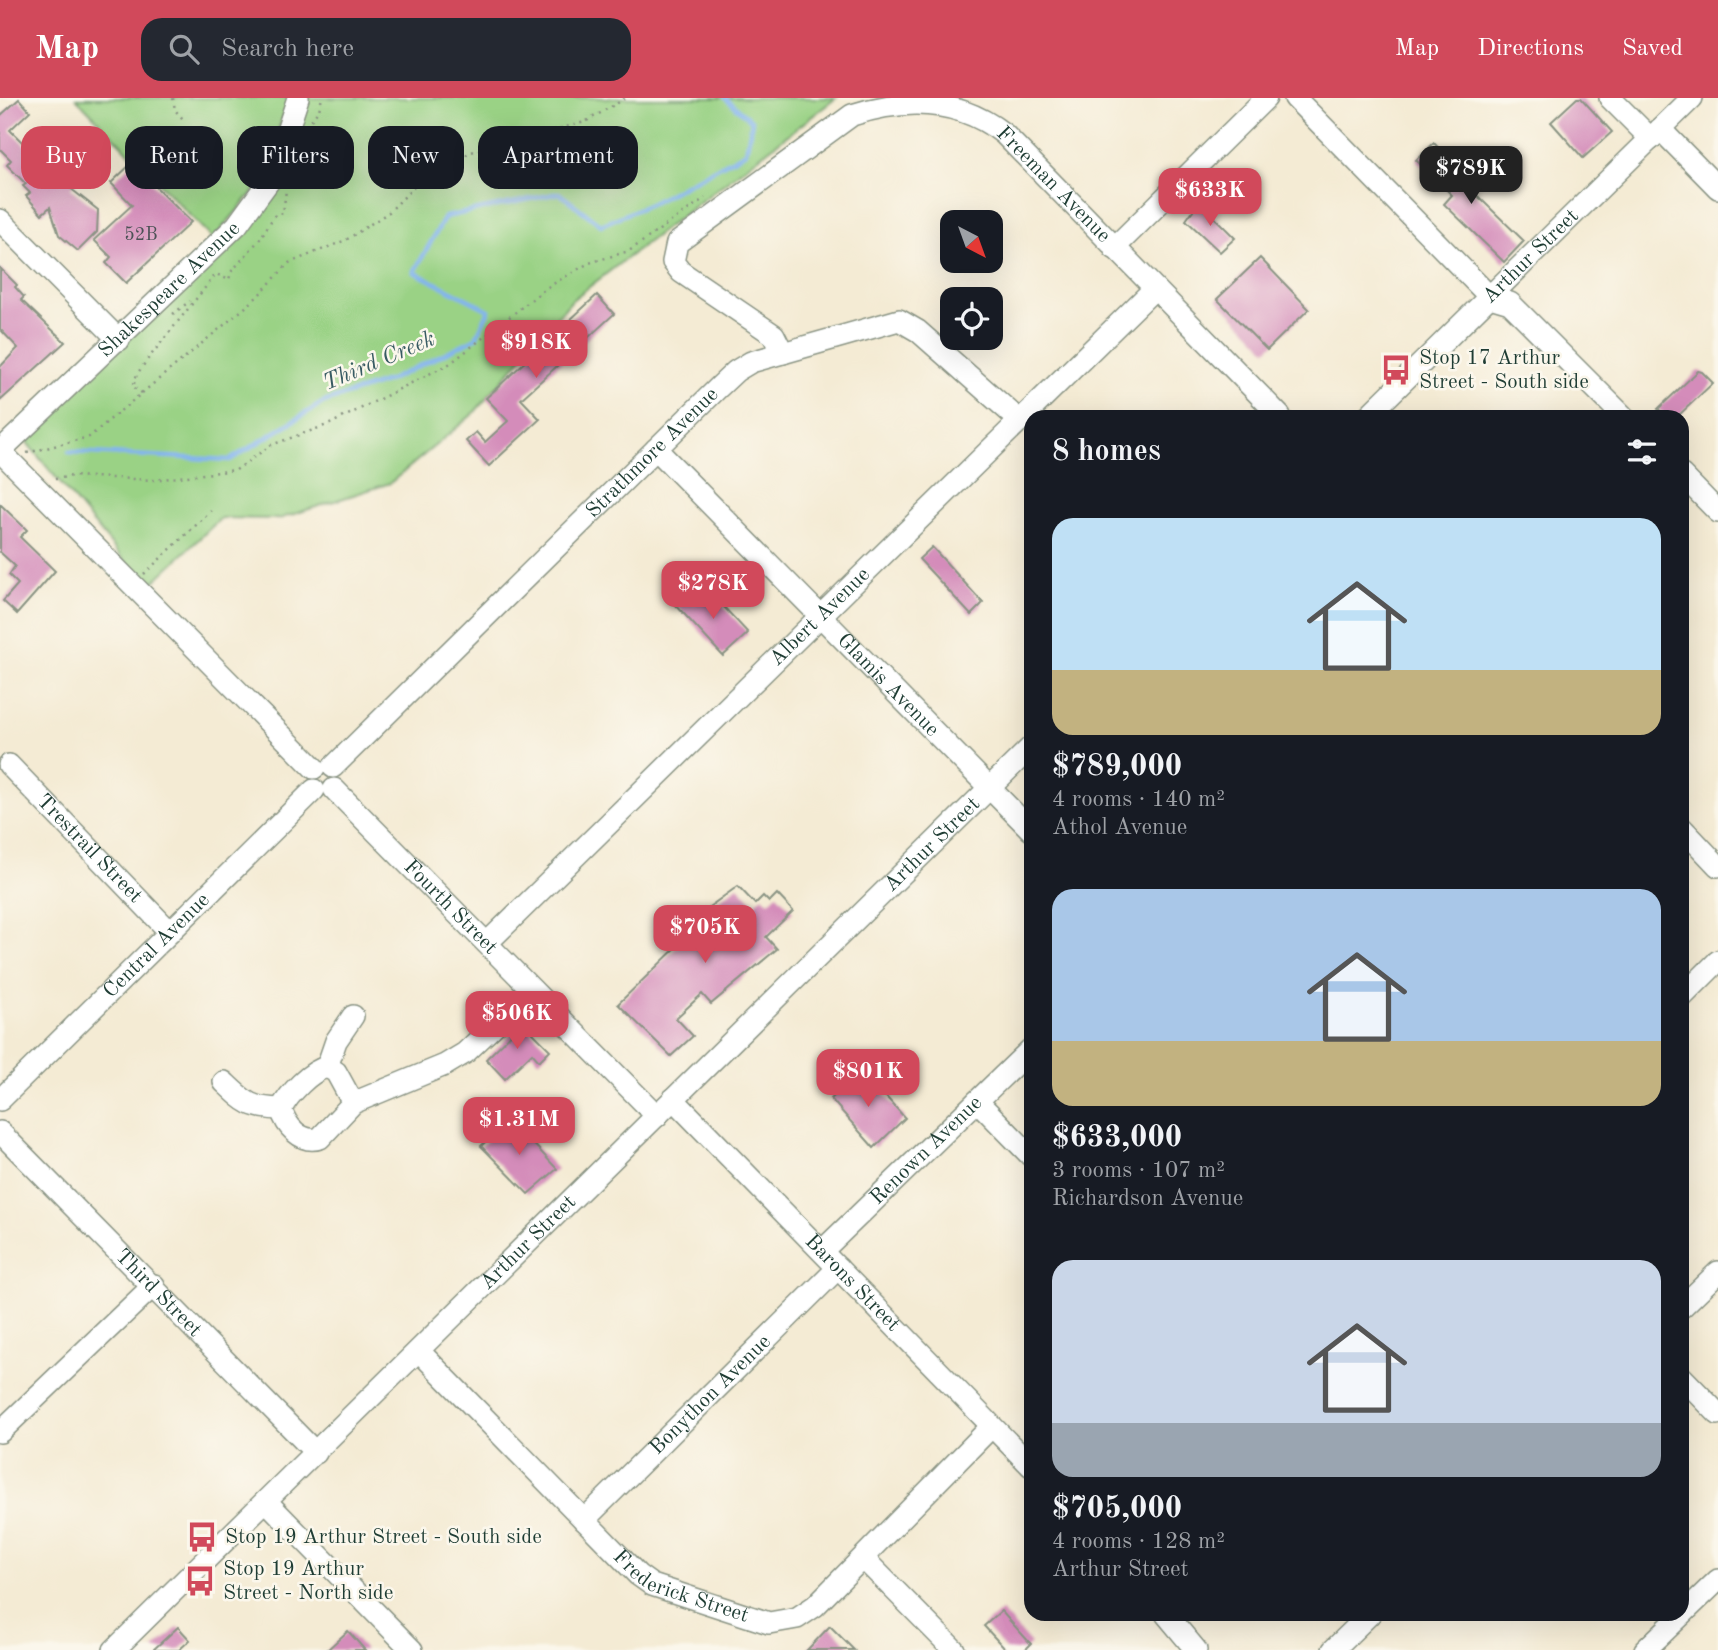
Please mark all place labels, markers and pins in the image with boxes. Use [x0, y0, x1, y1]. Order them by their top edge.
pin: $789K [1422, 146, 1520, 206]
pin: $633K [1161, 169, 1259, 228]
pin: $918K [487, 320, 585, 380]
place label: Stop 17 Arthur Street - South side [1419, 348, 1589, 393]
bus stop icon: Stop 17 Arthur Street - South side [1379, 353, 1413, 387]
pin: $278K [664, 561, 762, 621]
pin: $705K [656, 906, 754, 965]
pin: $506K [468, 992, 566, 1051]
pin: $801K [819, 1049, 917, 1109]
pin: $1.31M [462, 1098, 576, 1157]
bus stop icon: Stop 19 Arthur Street - South side [185, 1520, 219, 1554]
place label: Stop 19 Arthur Street - South side [225, 1527, 542, 1548]
place label: Stop 19 Arthur Street - North side [223, 1559, 393, 1604]
bus stop icon: Stop 19 Arthur Street - North side [183, 1564, 217, 1598]

